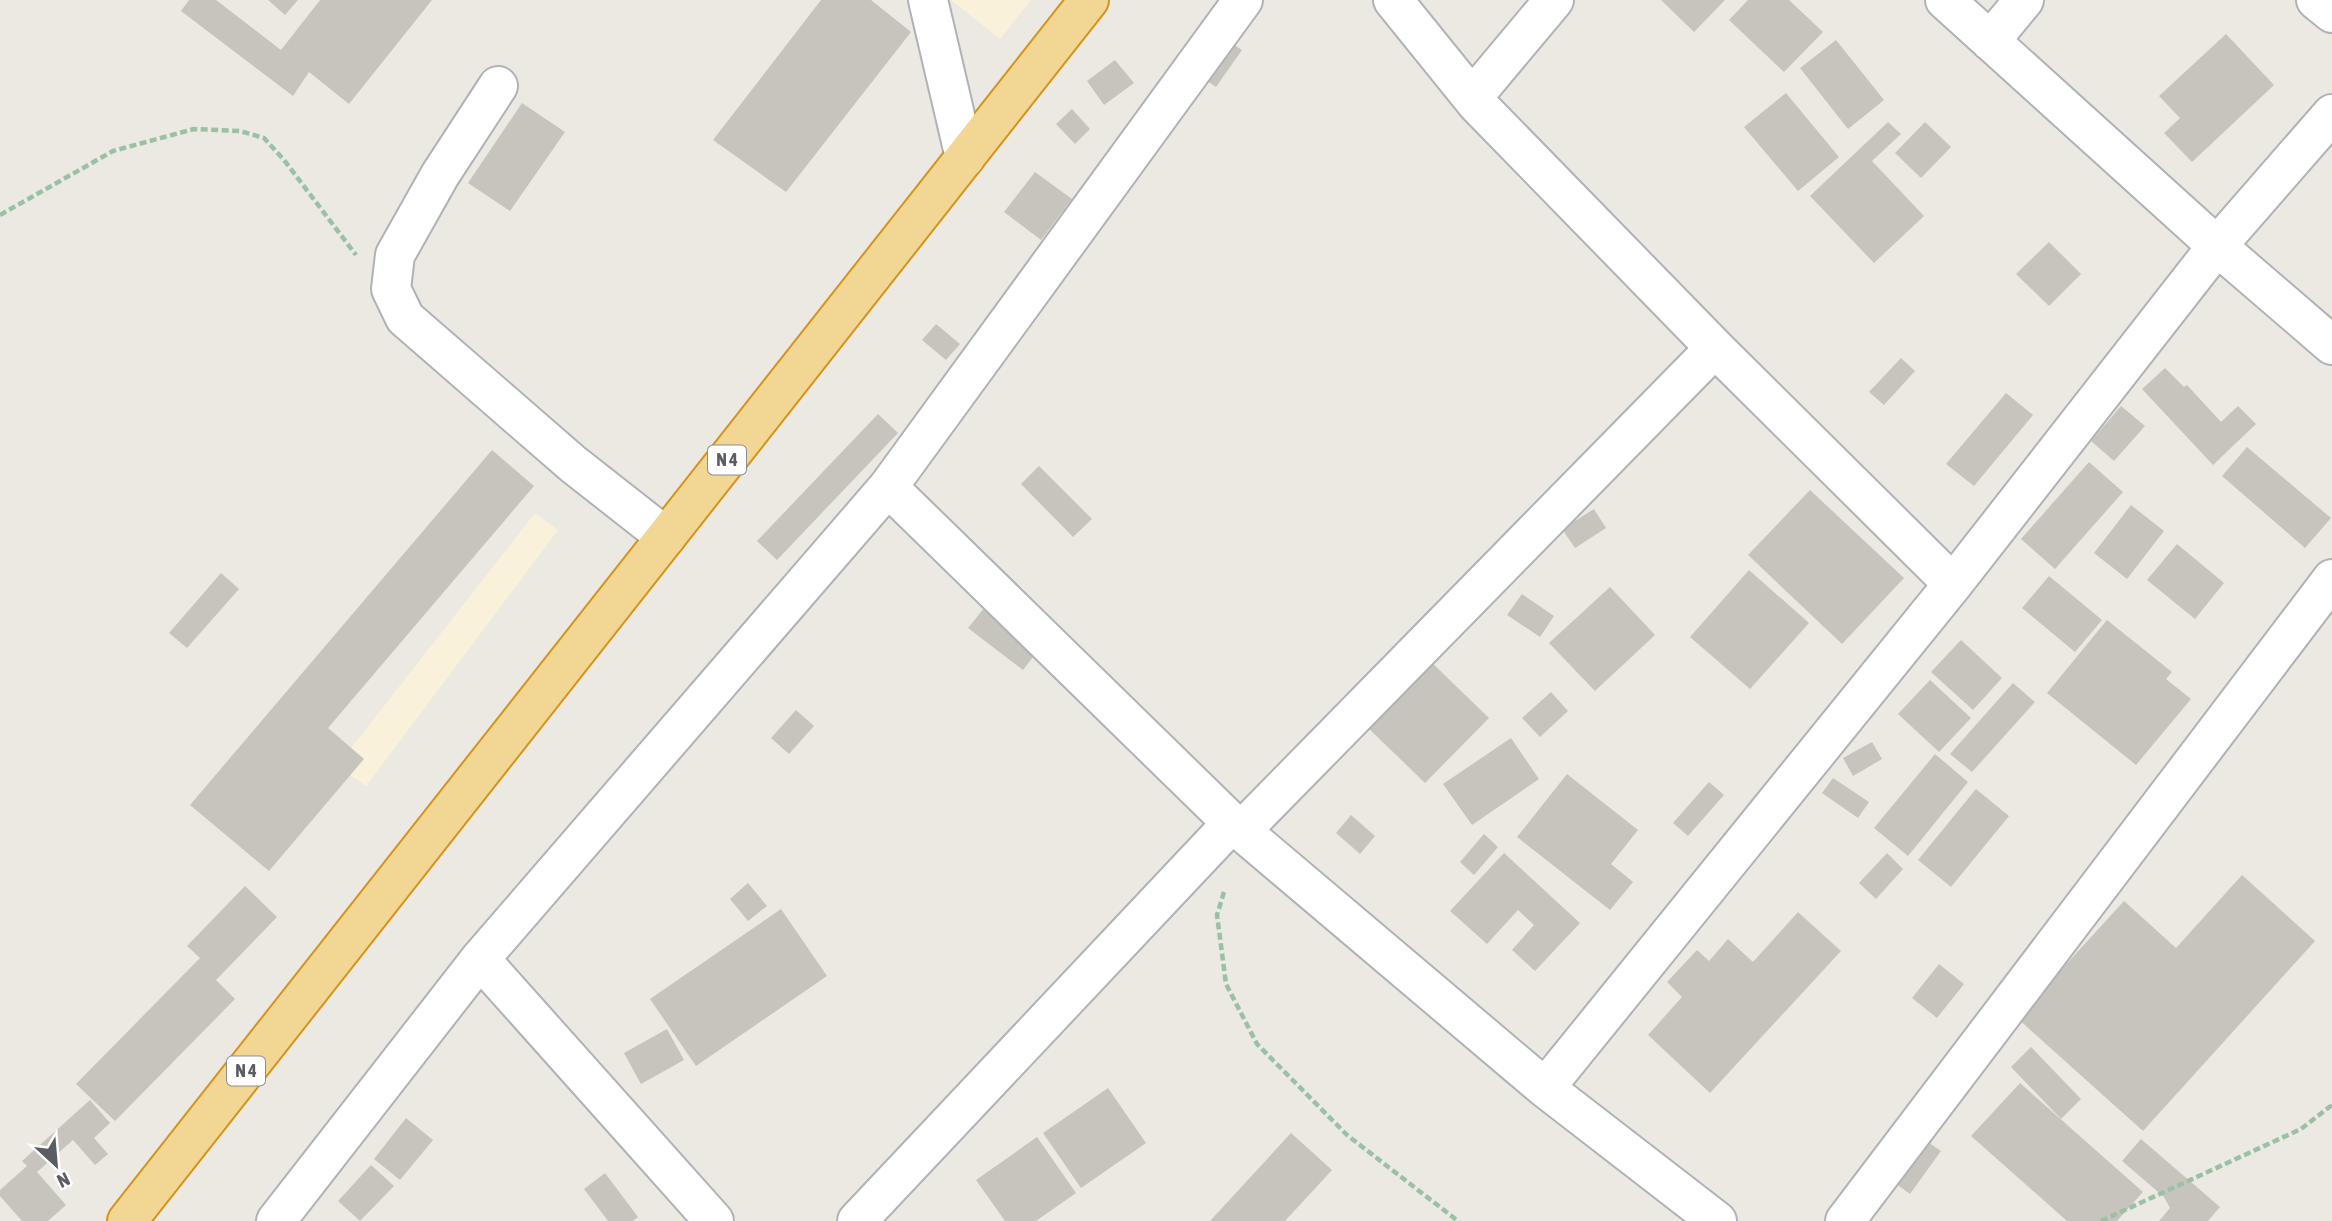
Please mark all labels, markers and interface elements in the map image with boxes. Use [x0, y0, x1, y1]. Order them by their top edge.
road number: N 4 [708, 446, 746, 474]
road number: N 4 [227, 1056, 265, 1086]
north arrow [21, 1130, 91, 1200]
text: N [54, 1168, 73, 1193]

